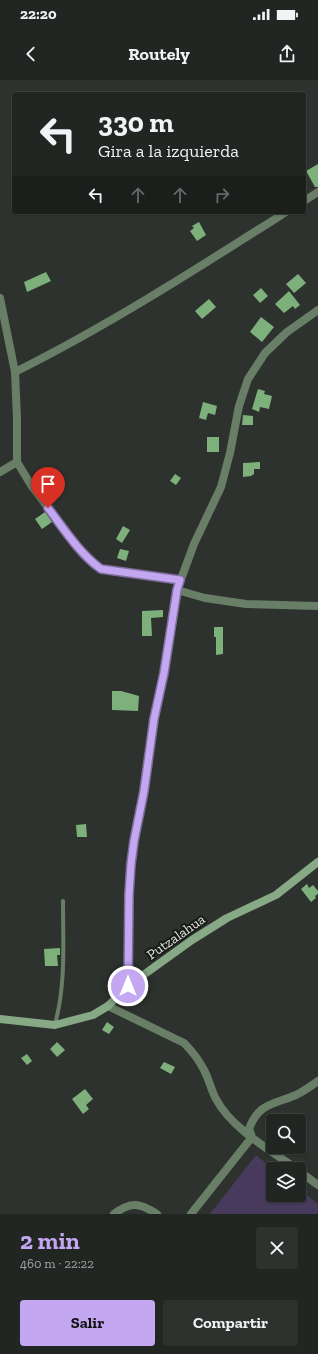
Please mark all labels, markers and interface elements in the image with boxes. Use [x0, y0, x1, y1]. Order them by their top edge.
text: 22:20 [20, 5, 57, 23]
icon: back [20, 43, 42, 65]
text: Routely [128, 43, 190, 65]
icon: share [276, 43, 298, 65]
text: 330 m [98, 106, 174, 139]
icon: left [32, 108, 84, 160]
text: Gira a la izquierda [98, 140, 239, 162]
icon: left [85, 184, 107, 206]
icon: ahead [127, 184, 149, 206]
icon: ahead [169, 184, 191, 206]
icon: right [211, 184, 233, 206]
pin [31, 467, 65, 508]
icon: arrive [37, 473, 59, 495]
street label: Putzalahua [144, 911, 209, 963]
position arrow [107, 965, 149, 1007]
map controls [266, 1114, 306, 1202]
button: search [266, 1114, 306, 1154]
button: layers [266, 1162, 306, 1202]
text: 2 min [20, 1226, 80, 1255]
button: close [256, 1227, 298, 1269]
text: 460 m · 22:22 [20, 1256, 94, 1271]
button: Salir [20, 1300, 155, 1346]
button: Compartir [163, 1300, 298, 1346]

